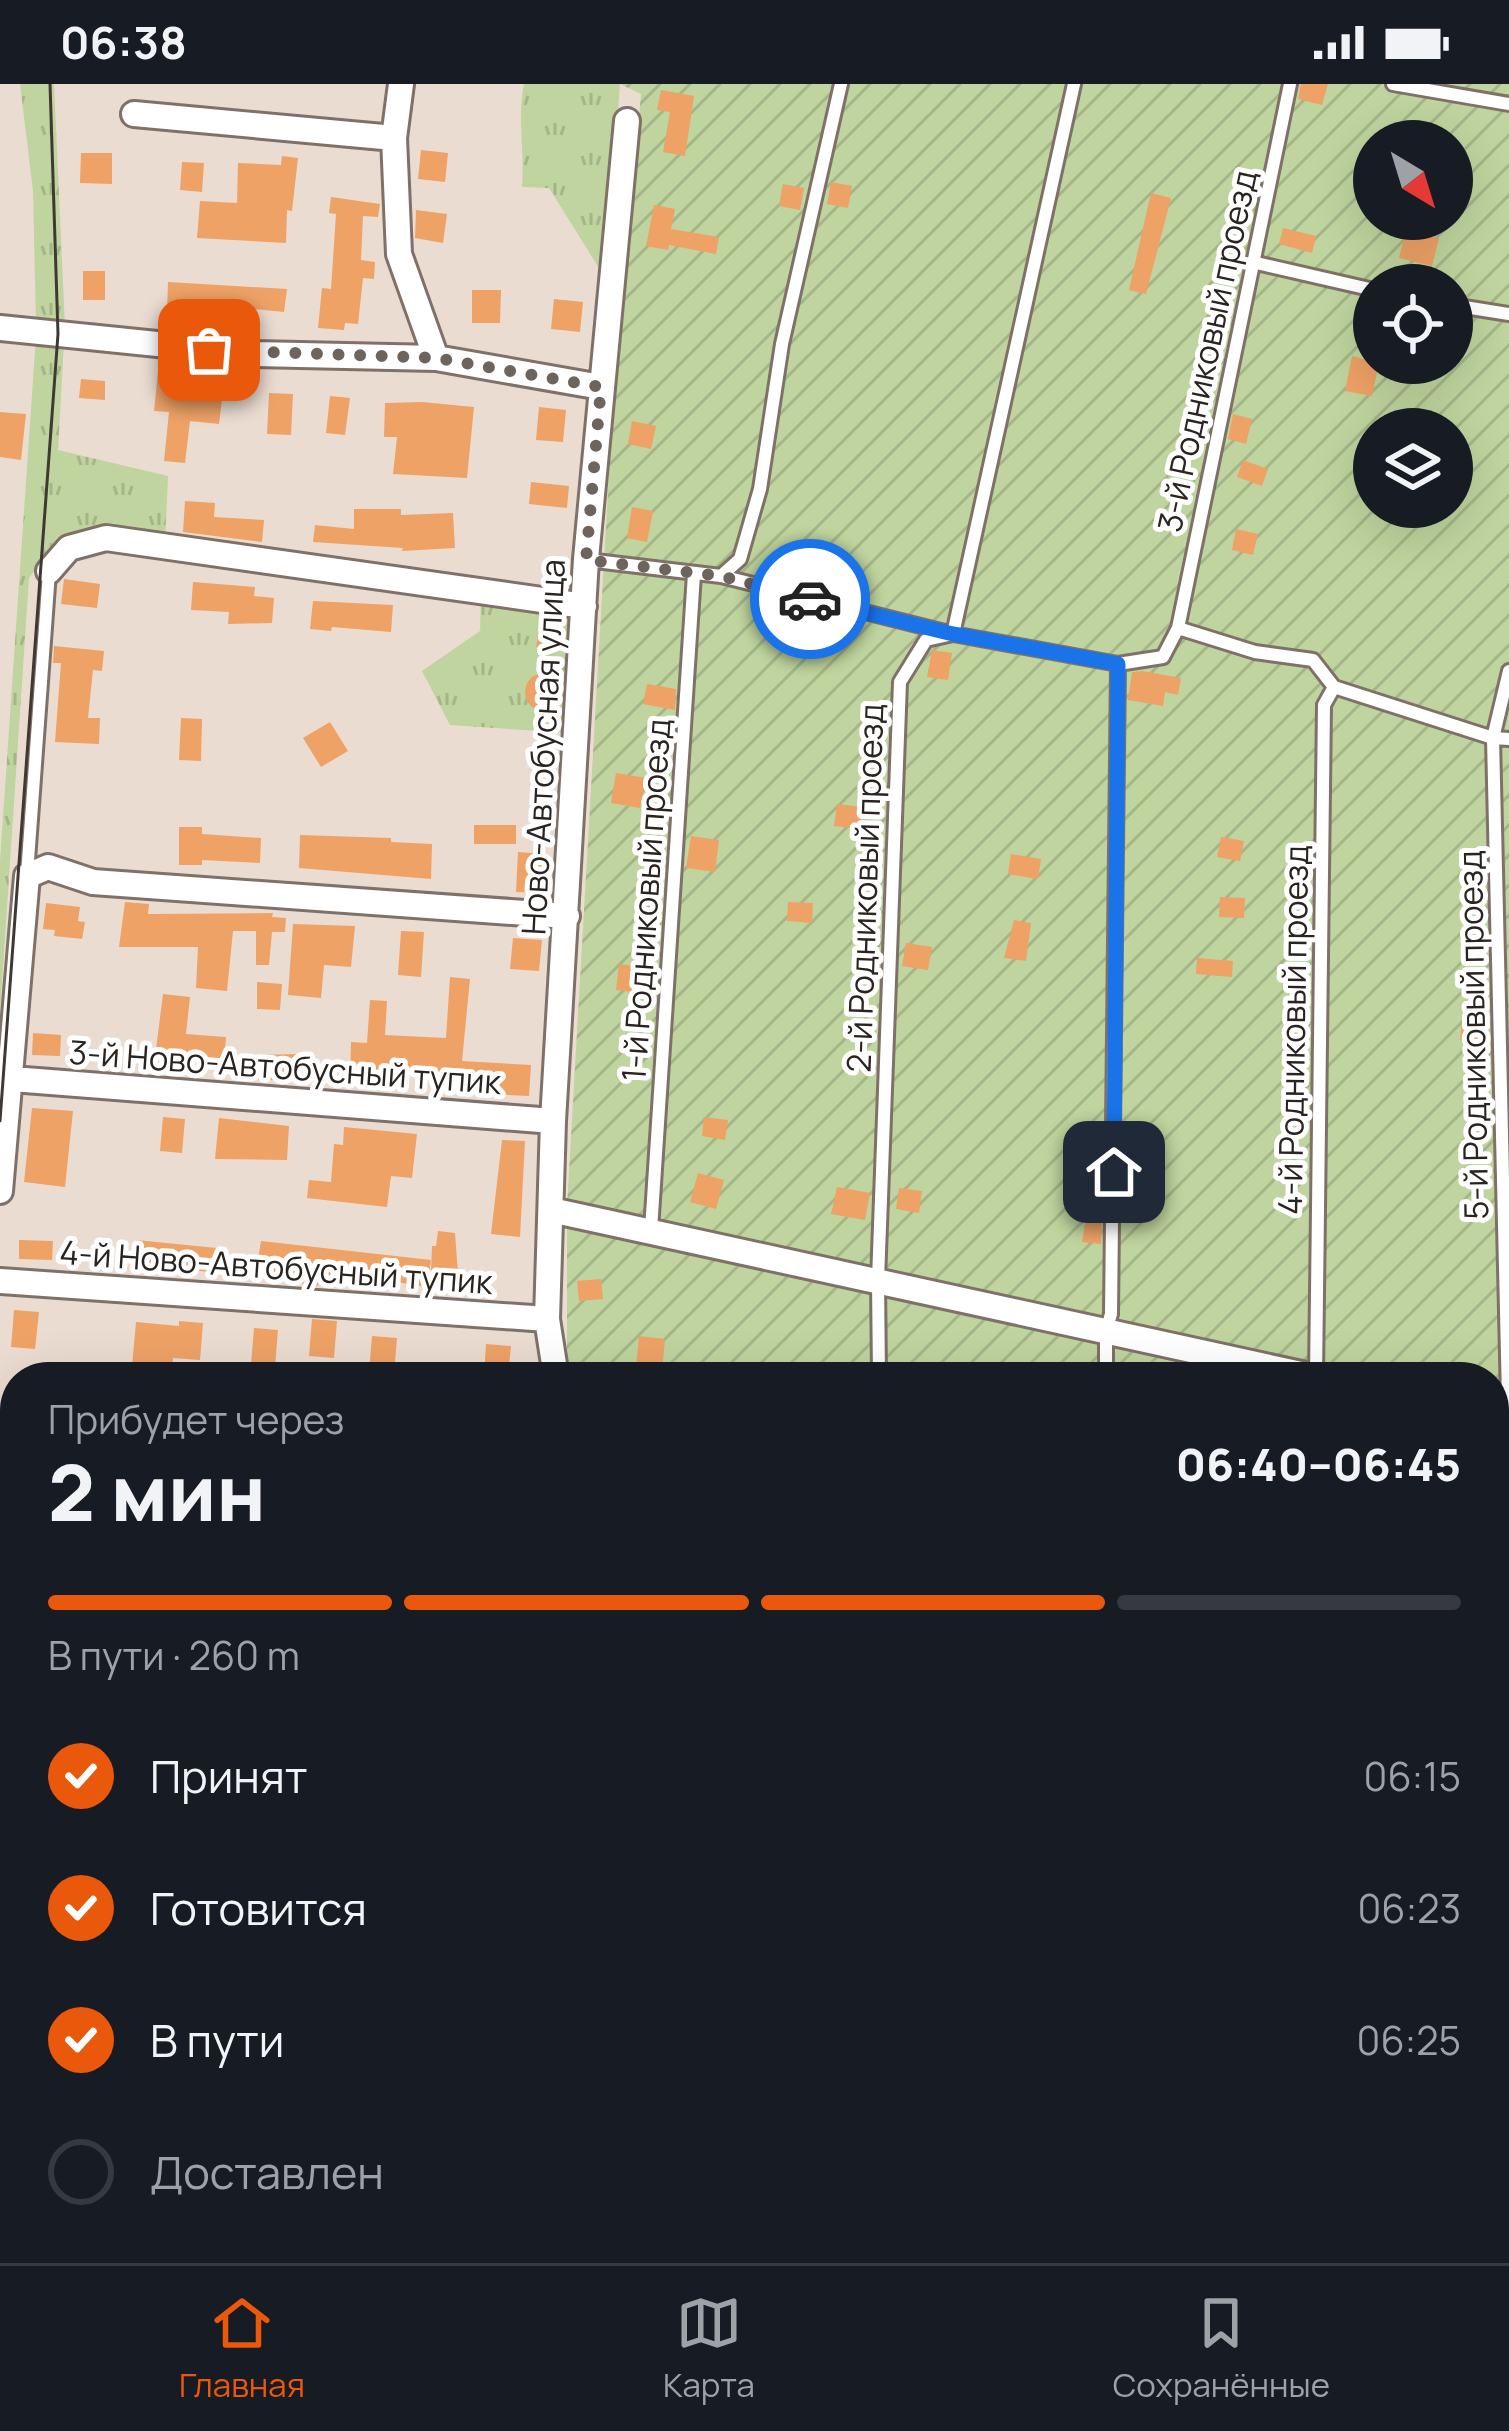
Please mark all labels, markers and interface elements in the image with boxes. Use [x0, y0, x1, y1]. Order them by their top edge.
text: 06:38 [60, 11, 187, 73]
north arrow [1353, 120, 1473, 240]
map controls [1353, 120, 1473, 528]
street label: 3-й Родниковый проезд [1146, 166, 1267, 536]
button: locate [1353, 264, 1473, 384]
pin [158, 299, 260, 401]
icon: bag [176, 317, 242, 383]
button: layers [1353, 408, 1473, 528]
courier [750, 539, 870, 659]
street label: Ново-Автобусная улица [510, 558, 575, 936]
icon: car [777, 566, 843, 632]
street label: 2-й Родниковый проезд [836, 703, 893, 1073]
street label: 1-й Родниковый проезд [610, 717, 681, 1083]
street label: 4-й Родниковый проезд [1267, 845, 1318, 1215]
street label: 5-й Родниковый проезд [1447, 850, 1498, 1220]
street label: 3-й Ново-Автобусный тупик [68, 1029, 504, 1104]
pin [1063, 1121, 1165, 1223]
icon: home [1081, 1139, 1147, 1205]
street label: 4-й Ново-Автобусный тупик [58, 1229, 496, 1304]
text: Прибудет через [48, 1392, 344, 1446]
text: 06:40–06:45 [1176, 1433, 1461, 1495]
text: 2 мин [48, 1438, 266, 1544]
text: В пути · 260 m [48, 1628, 300, 1682]
icon: check [48, 1743, 114, 1809]
text: Принят [150, 1745, 308, 1807]
text: 06:15 [1364, 1749, 1461, 1803]
icon: check [48, 1875, 114, 1941]
text: Готовится [150, 1877, 367, 1939]
text: 06:23 [1358, 1881, 1461, 1935]
icon: check [48, 2007, 114, 2073]
text: В пути [150, 2009, 284, 2071]
text: 06:25 [1357, 2013, 1461, 2067]
text: Доставлен [150, 2141, 384, 2203]
tab: Главная [179, 2290, 305, 2407]
tab: Карта [663, 2290, 755, 2407]
tab: Сохранённые [1113, 2290, 1330, 2407]

